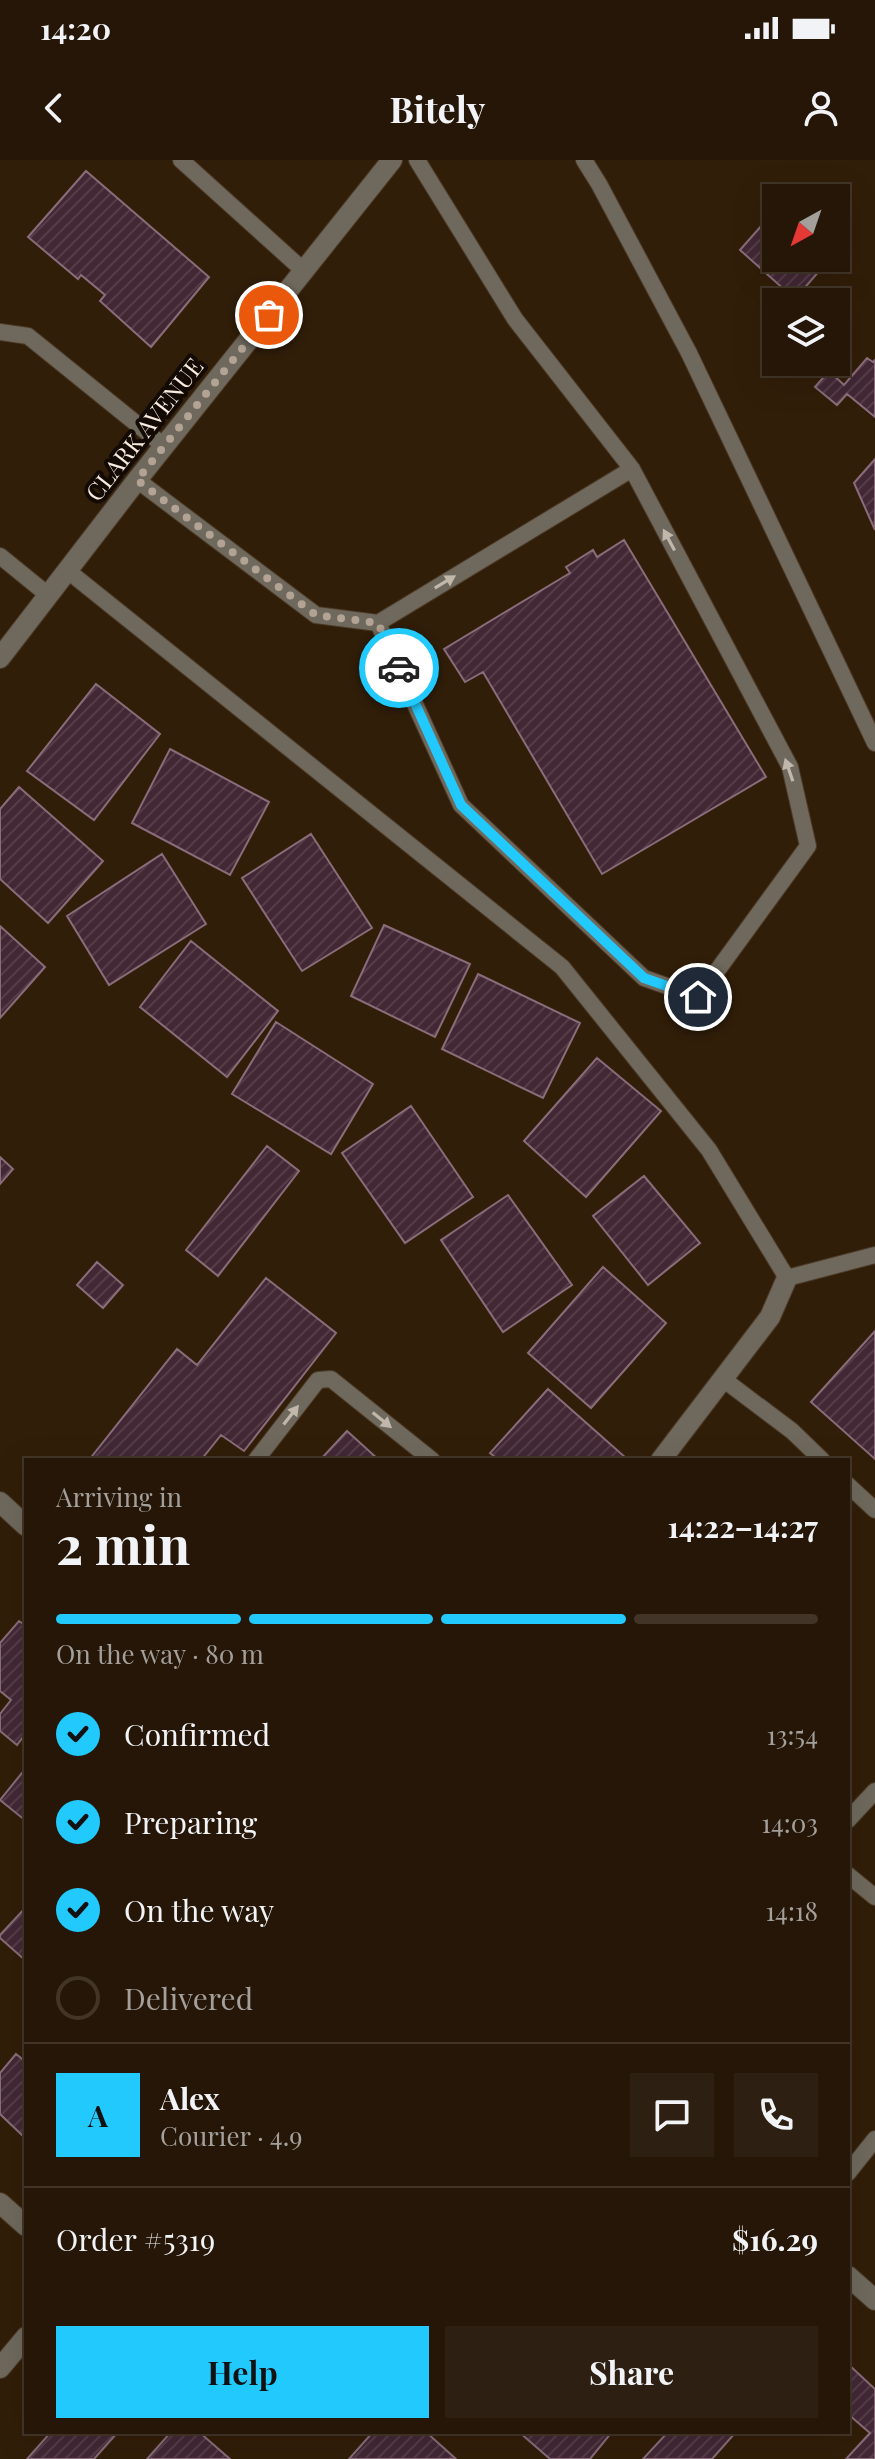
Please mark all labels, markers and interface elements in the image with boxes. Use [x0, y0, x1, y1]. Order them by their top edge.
text: 14:20 [40, 8, 111, 48]
text: Bitely [389, 84, 486, 132]
icon: back [32, 86, 76, 130]
icon: person [799, 86, 843, 130]
north arrow [762, 184, 850, 272]
map controls [762, 184, 850, 376]
pin [235, 281, 303, 349]
button: layers [762, 288, 850, 376]
icon: bag [247, 293, 291, 337]
street label: CLARK AVENUE [77, 351, 209, 507]
one-way arrow [663, 528, 676, 551]
one-way arrow [434, 576, 456, 590]
courier [359, 628, 439, 708]
icon: car [377, 646, 421, 690]
one-way arrow [782, 758, 794, 782]
pin [664, 963, 732, 1031]
icon: home [676, 975, 720, 1019]
one-way arrow [282, 1405, 298, 1425]
one-way arrow [372, 1411, 392, 1427]
text: Arriving in [56, 1479, 182, 1514]
text: 14:22–14:27 [667, 1506, 818, 1546]
text: 2 min [56, 1509, 190, 1578]
text: On the way · 80 m [56, 1636, 264, 1671]
icon: check [56, 1712, 100, 1756]
text: Confirmed [124, 1714, 270, 1754]
text: 13:54 [767, 1717, 818, 1752]
icon: check [56, 1800, 100, 1844]
text: Preparing [124, 1802, 257, 1842]
text: 14:03 [761, 1805, 818, 1840]
icon: check [56, 1888, 100, 1932]
text: On the way [124, 1890, 274, 1930]
text: 14:18 [765, 1893, 818, 1928]
text: Delivered [124, 1978, 253, 2018]
button: chat [630, 2073, 714, 2157]
button: phone [734, 2073, 818, 2157]
text: Alex [160, 2078, 220, 2118]
text: A [88, 2095, 108, 2135]
text: Courier · 4.9 [160, 2118, 302, 2153]
text: Order #5319 [56, 2219, 215, 2259]
text: $16.29 [732, 2219, 818, 2259]
button: Help [56, 2326, 429, 2418]
button: Share [445, 2326, 818, 2418]

